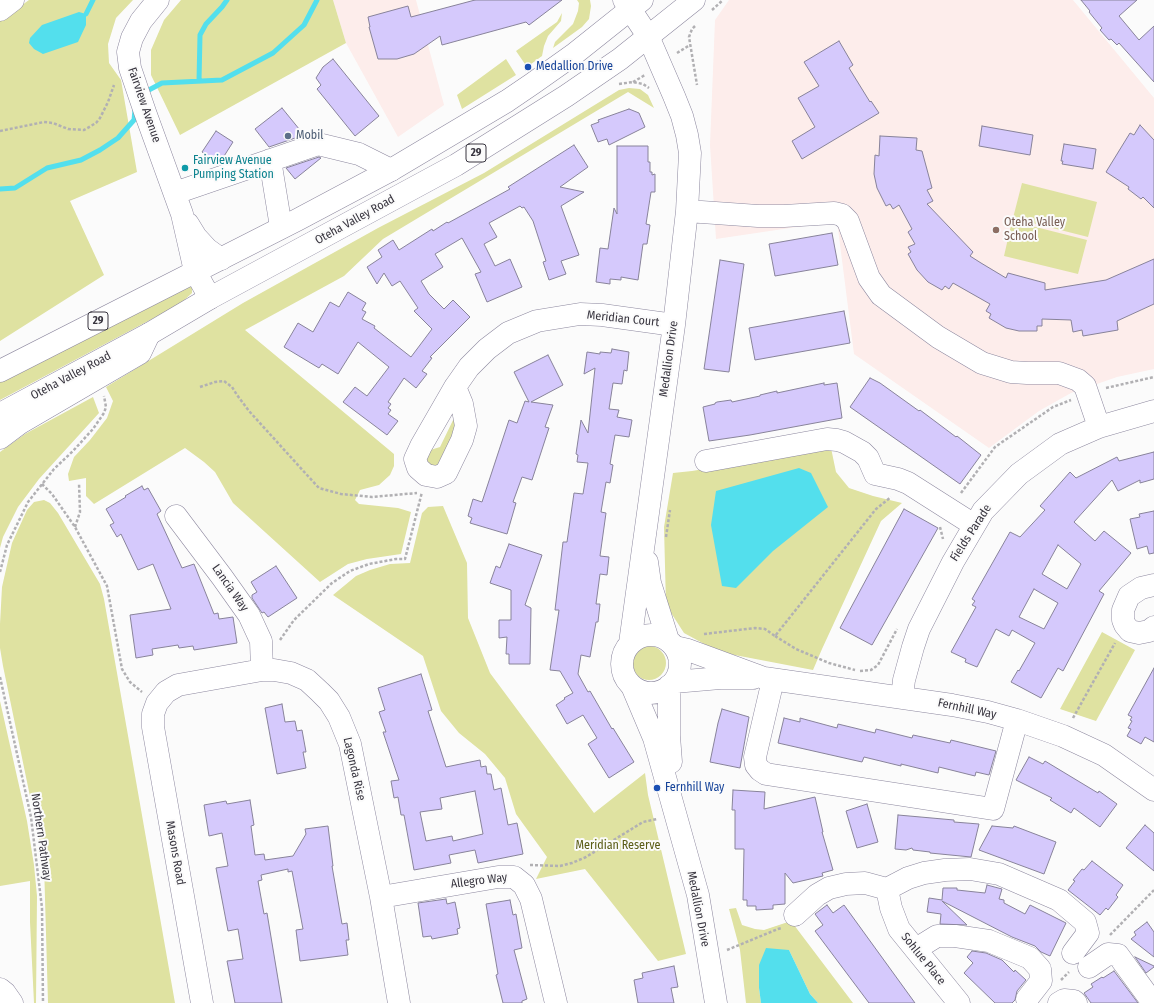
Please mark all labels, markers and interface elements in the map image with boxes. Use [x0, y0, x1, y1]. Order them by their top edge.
place label: Medallion Drive [536, 60, 613, 74]
marker: Medallion Drive [523, 62, 533, 72]
street label: Fairview Avenue [124, 65, 164, 145]
place label: Mobil [296, 129, 323, 143]
marker: Mobil [283, 131, 293, 141]
road number: 29 [466, 144, 486, 162]
place label: Fairview Avenue Pumping Station [193, 154, 274, 182]
marker: Fairview Avenue Pumping Station [180, 163, 190, 173]
street label: Oteha Valley Road [313, 192, 397, 248]
place label: Oteha Valley School [1004, 216, 1065, 244]
marker: Oteha Valley School [991, 225, 1001, 235]
street label: Meridian Court [586, 308, 660, 330]
road number: 29 [88, 312, 108, 330]
street label: Medallion Drive [657, 320, 681, 398]
street label: Oteha Valley Road [28, 349, 114, 403]
street label: Fields Parade [947, 502, 995, 564]
street label: Lancia Way [209, 562, 251, 614]
street label: Fernhill Way [936, 696, 998, 722]
street label: Lagonda Rise [340, 736, 368, 802]
place label: Fernhill Way [665, 781, 724, 795]
marker: Fernhill Way [652, 783, 662, 793]
street label: Northern Pathway [28, 793, 54, 881]
street label: Masons Road [162, 820, 188, 886]
park label: Meridian Reserve [576, 839, 660, 853]
street label: Allegro Way [450, 870, 508, 892]
street label: Medallion Drive [684, 870, 712, 948]
street label: Sohlue Place [898, 930, 948, 988]

